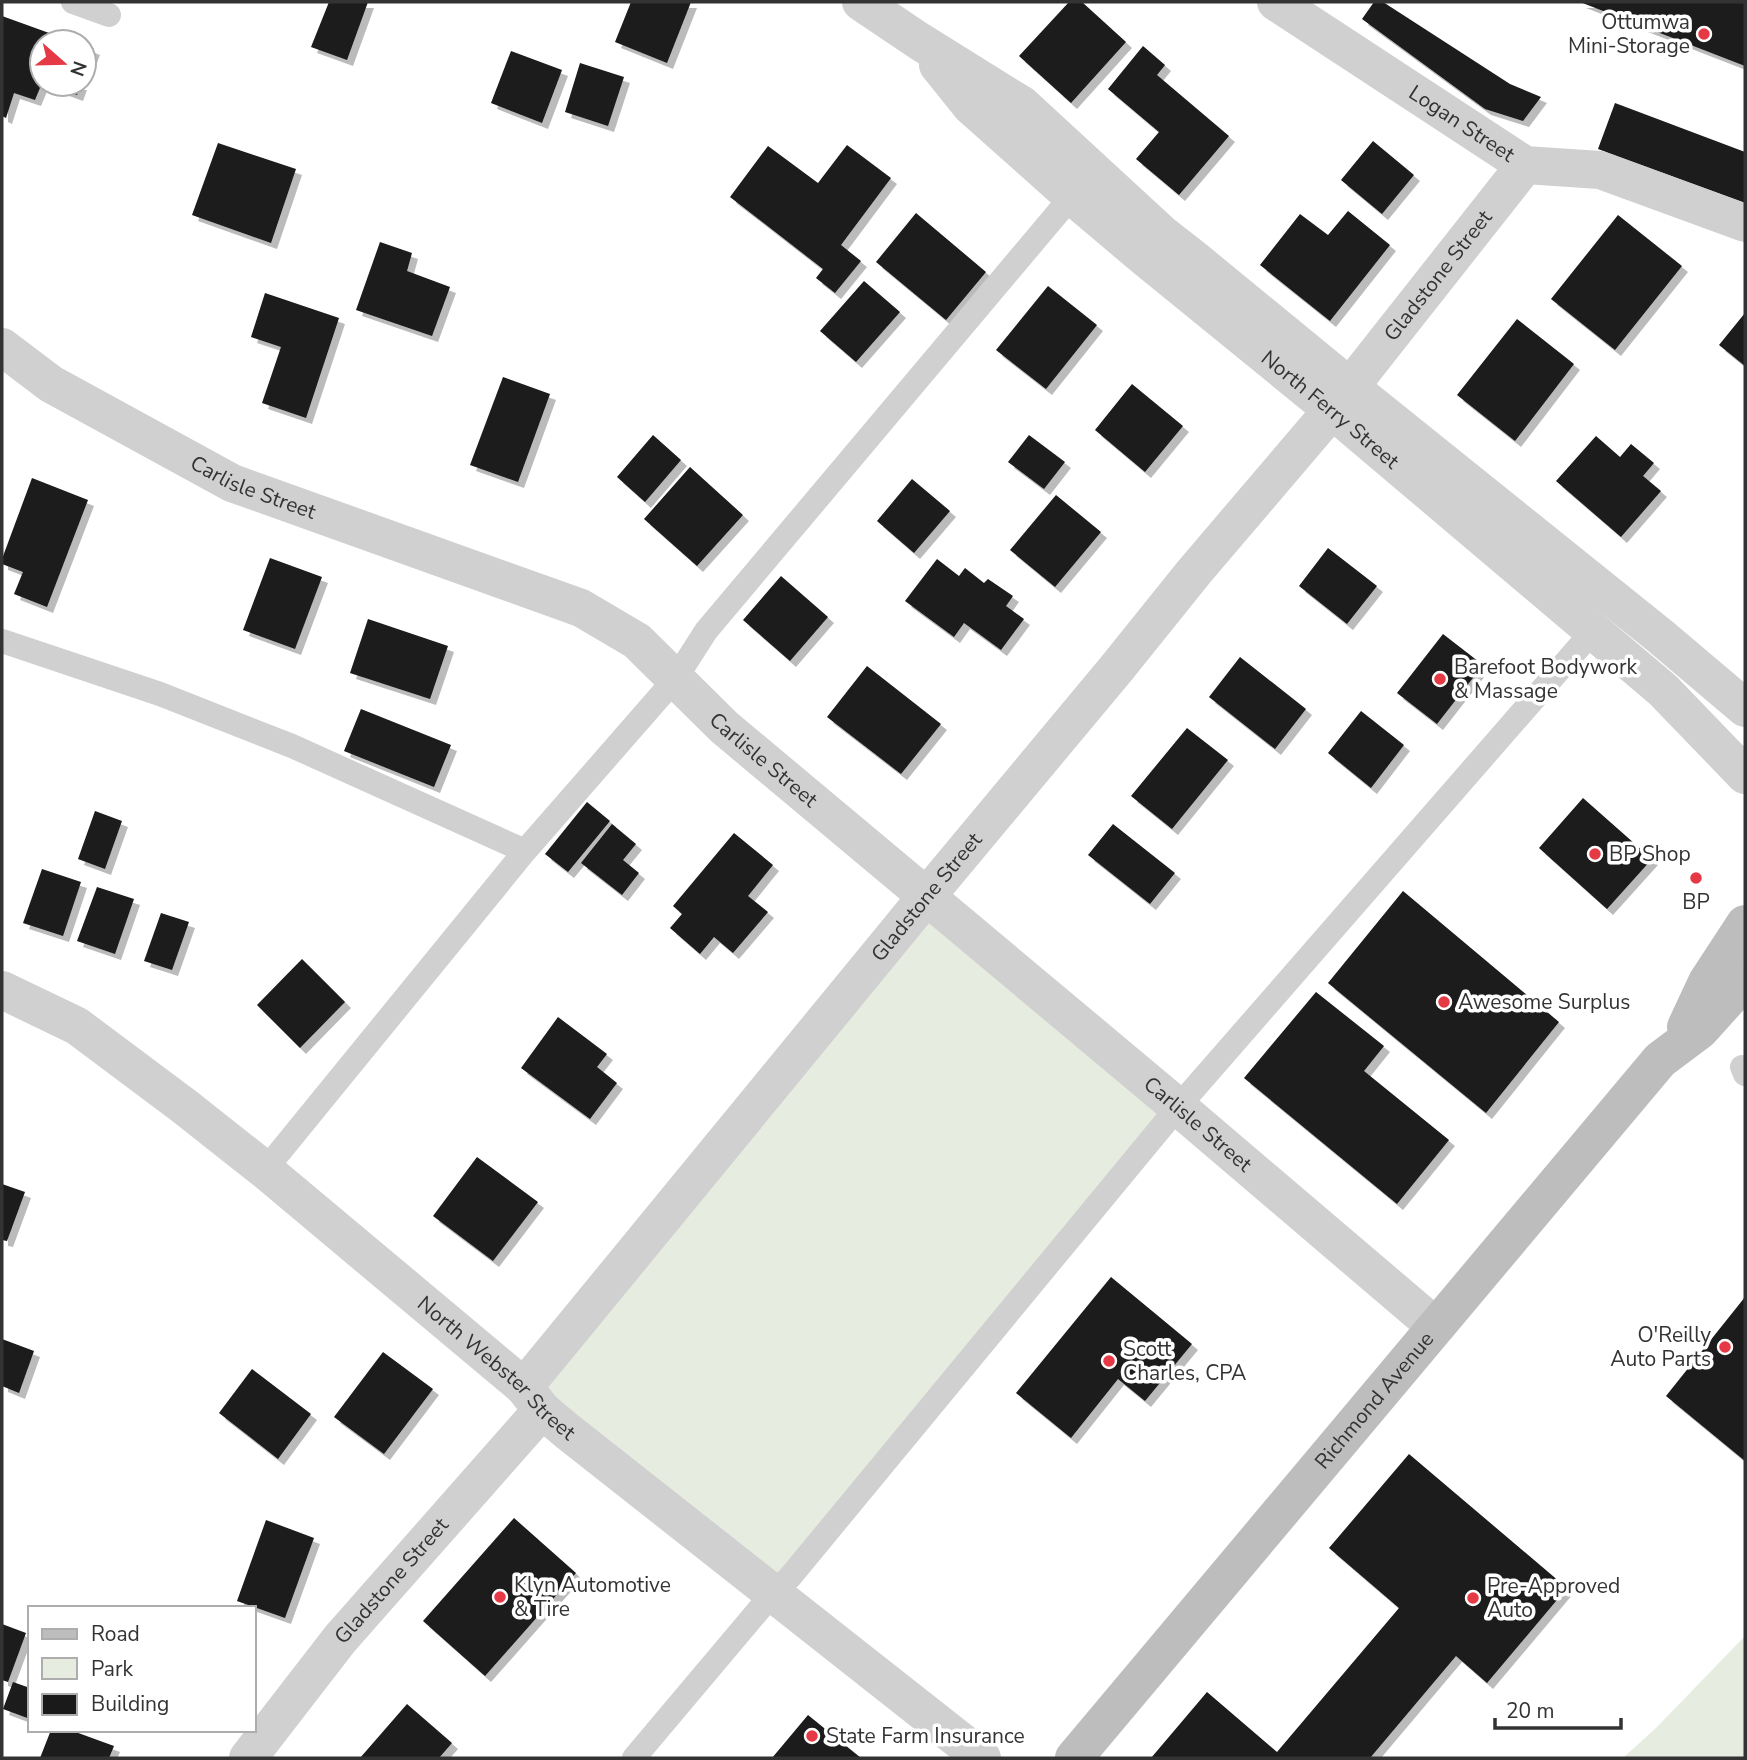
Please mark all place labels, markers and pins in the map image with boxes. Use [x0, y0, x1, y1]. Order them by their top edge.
place label: Ottumwa Mini-Storage [1568, 8, 1690, 60]
marker: Ottumwa Mini-Storage [1696, 26, 1712, 42]
place label: Barefoot Bodywork & Massage [1454, 653, 1638, 705]
marker: Barefoot Bodywork & Massage [1432, 671, 1448, 687]
place label: BP Shop [1609, 840, 1691, 868]
marker: BP Shop [1587, 846, 1603, 862]
marker: BP [1688, 870, 1704, 886]
place label: BP [1682, 888, 1710, 916]
place label: Awesome Surplus [1458, 988, 1630, 1016]
marker: Awesome Surplus [1436, 994, 1452, 1010]
place label: O'Reilly Auto Parts [1610, 1321, 1711, 1373]
place label: Scott Charles, CPA [1123, 1335, 1246, 1387]
marker: O'Reilly Auto Parts [1717, 1339, 1733, 1355]
marker: Scott Charles, CPA [1101, 1353, 1117, 1369]
place label: Klyn Automotive & Tire [514, 1571, 671, 1623]
place label: Pre-Approved Auto [1487, 1572, 1620, 1624]
marker: Klyn Automotive & Tire [492, 1589, 508, 1605]
marker: Pre-Approved Auto [1465, 1590, 1481, 1606]
place label: State Farm Insurance [826, 1722, 1025, 1750]
marker: State Farm Insurance [804, 1728, 820, 1744]

